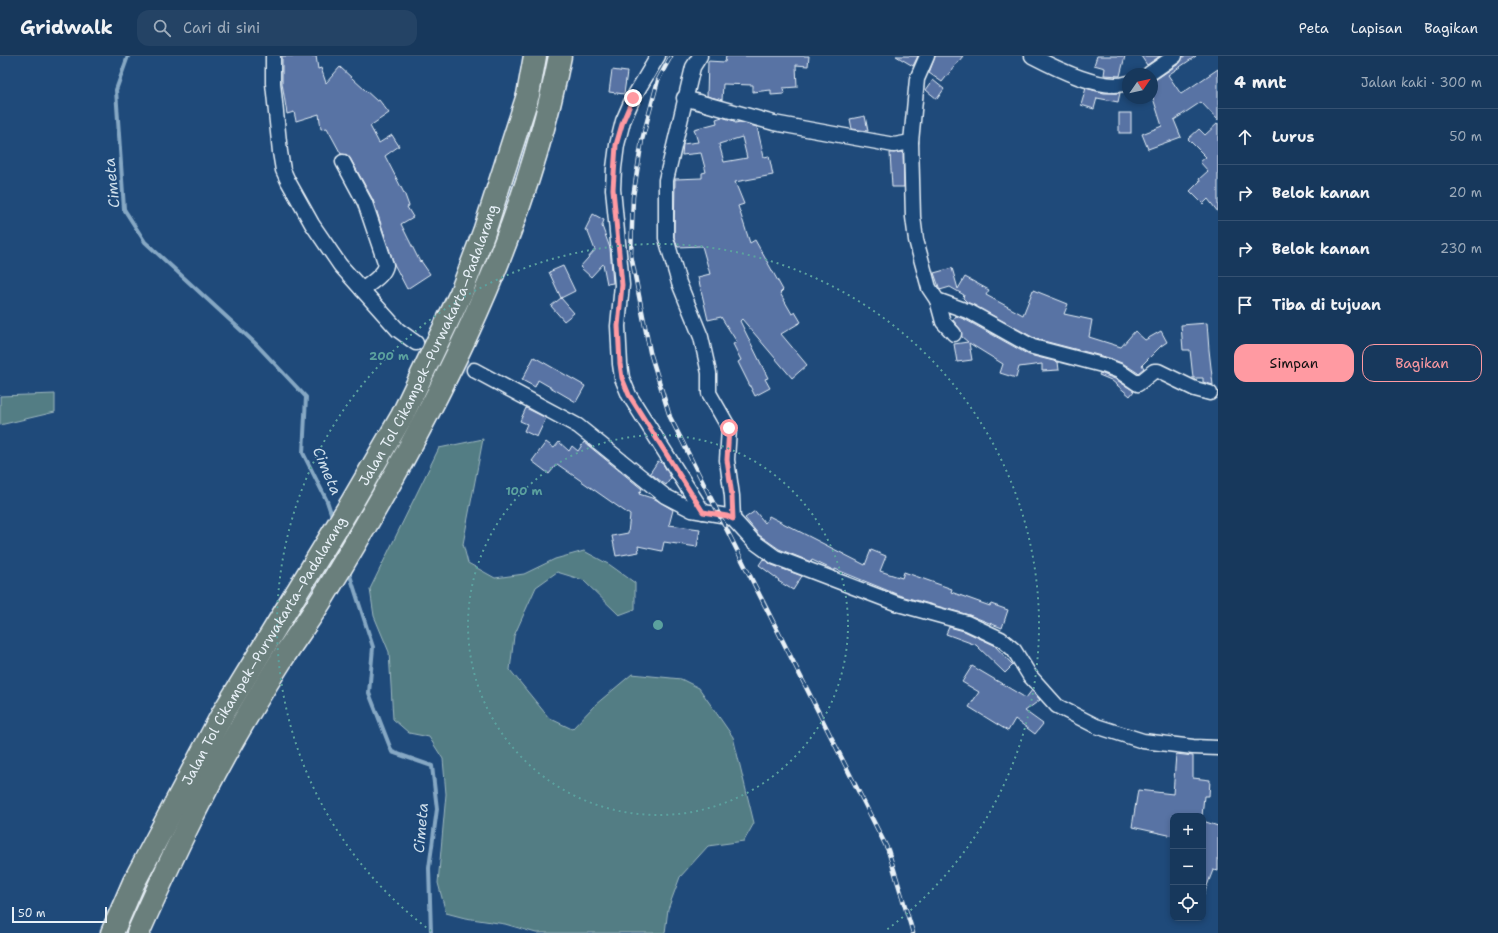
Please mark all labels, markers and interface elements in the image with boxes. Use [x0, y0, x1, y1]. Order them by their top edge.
search box [137, 10, 417, 46]
text: Gridwalk [20, 15, 113, 40]
icon: search [151, 17, 173, 39]
text: Cari di sini [183, 18, 260, 38]
text: Peta [1299, 19, 1329, 37]
text: Lapisan [1351, 19, 1402, 37]
text: Bagikan [1424, 19, 1478, 37]
north arrow [1122, 68, 1158, 104]
text: 4 mnt [1234, 71, 1287, 93]
text: Jalan kaki · 300 m [1361, 74, 1482, 91]
route end [624, 89, 642, 107]
icon: ahead [1234, 126, 1256, 148]
text: Lurus [1272, 127, 1314, 147]
text: 50 m [1449, 128, 1482, 145]
water label: Cimeta [99, 157, 125, 209]
icon: right [1234, 182, 1256, 204]
text: Belok kanan [1272, 183, 1370, 203]
text: 20 m [1449, 184, 1482, 201]
street label: Jalan Tol Cikampek–Purwakarta–Padalarang [355, 202, 501, 489]
icon: right [1234, 238, 1256, 260]
text: Belok kanan [1272, 239, 1370, 259]
text: 230 m [1440, 240, 1482, 257]
icon: arrive [1234, 294, 1256, 316]
text: Tiba di tujuan [1272, 295, 1381, 315]
button: Simpan [1234, 344, 1354, 382]
button: Bagikan [1362, 344, 1482, 382]
text: 200 m [369, 348, 409, 364]
route start [720, 419, 738, 437]
water label: Cimeta [308, 444, 346, 498]
text: 100 m [506, 483, 543, 499]
street label: Jalan Tol Cikampek–Purwakarta–Padalarang [178, 513, 350, 788]
centre of rings [651, 618, 665, 632]
water label: Cimeta [409, 802, 433, 854]
map controls [1170, 813, 1206, 921]
button: + [1170, 813, 1206, 849]
button: − [1170, 849, 1206, 885]
button: locate [1170, 885, 1206, 921]
scale bar [12, 905, 107, 924]
text: 50 m [18, 906, 46, 921]

